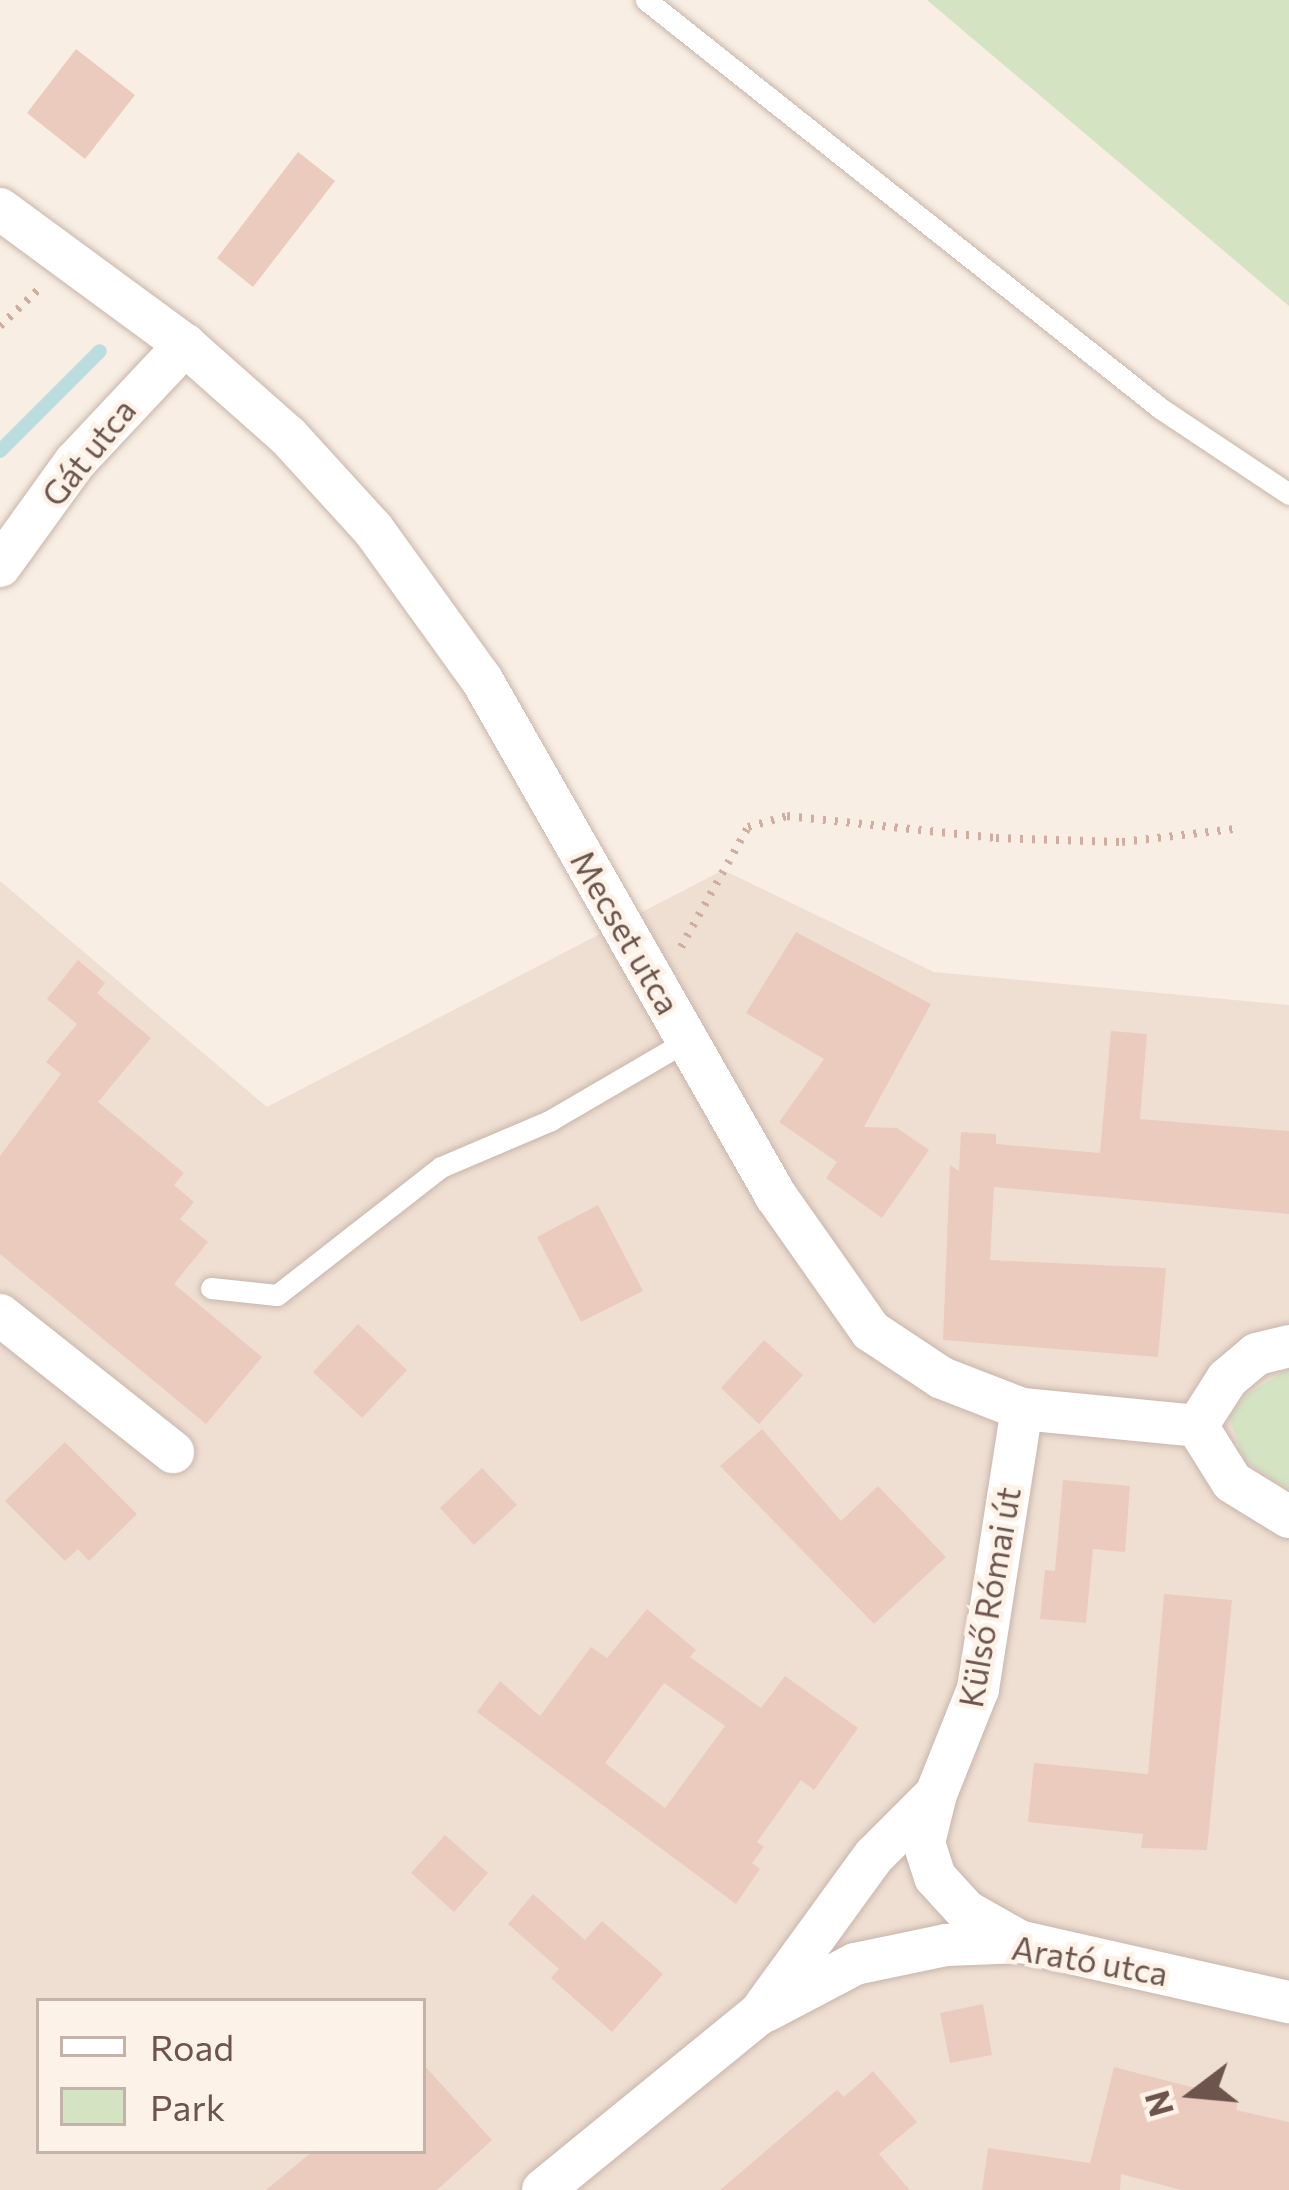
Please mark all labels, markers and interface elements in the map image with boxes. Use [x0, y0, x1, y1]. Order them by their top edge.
street label: Gát utca [33, 390, 143, 514]
street label: Mecset utca [563, 843, 689, 1021]
street label: Külső Római út [950, 1484, 1028, 1710]
street label: Arató utca [1009, 1927, 1171, 1993]
legend [36, 1998, 426, 2154]
text: Road [150, 2024, 234, 2068]
north arrow [1133, 2034, 1253, 2154]
text: Park [150, 2084, 225, 2128]
text: N [1135, 2087, 1181, 2122]

